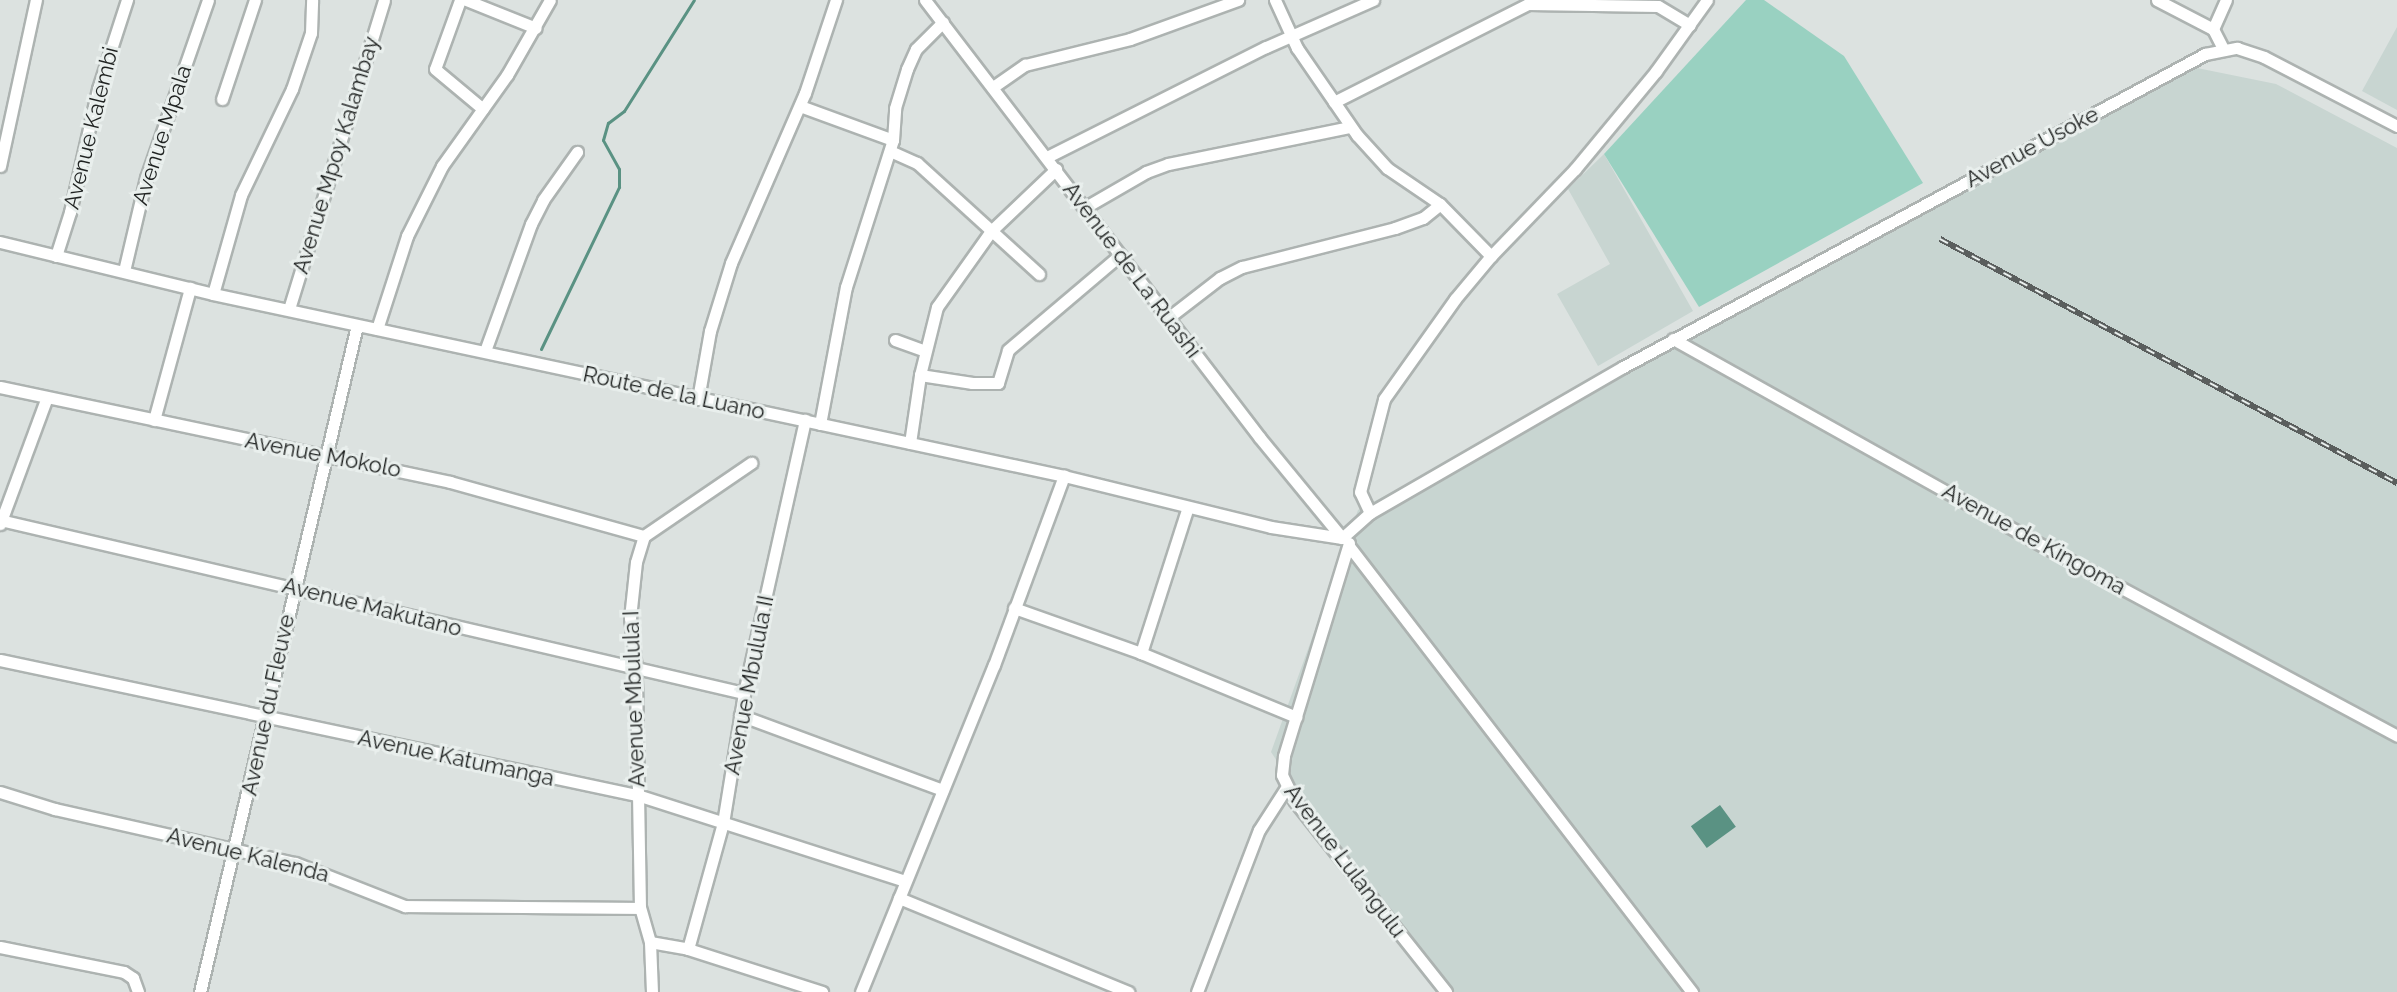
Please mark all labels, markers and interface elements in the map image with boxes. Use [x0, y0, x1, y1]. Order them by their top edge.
street label: Avenue Mpoy Kalambay [287, 33, 385, 277]
street label: Avenue Kalembi [58, 44, 124, 212]
street label: Avenue Mpala [127, 62, 197, 208]
street label: Avenue Usoke [1961, 101, 2103, 193]
street label: Avenue de La Ruashi [1057, 177, 1207, 363]
street label: Route de la Luano [581, 361, 767, 425]
street label: Avenue Mokolo [243, 427, 403, 483]
street label: Avenue de Kingoma [1938, 478, 2130, 600]
street label: Avenue Makutano [280, 572, 464, 642]
street label: Avenue Mbulula II [719, 593, 779, 777]
street label: Avenue Mbulula I [618, 610, 650, 788]
street label: Avenue du Fleuve [236, 612, 300, 798]
street label: Avenue Katumanga [355, 724, 557, 792]
street label: Avenue Lulangulu [1279, 779, 1411, 943]
street label: Avenue Kalenda [164, 822, 332, 888]

